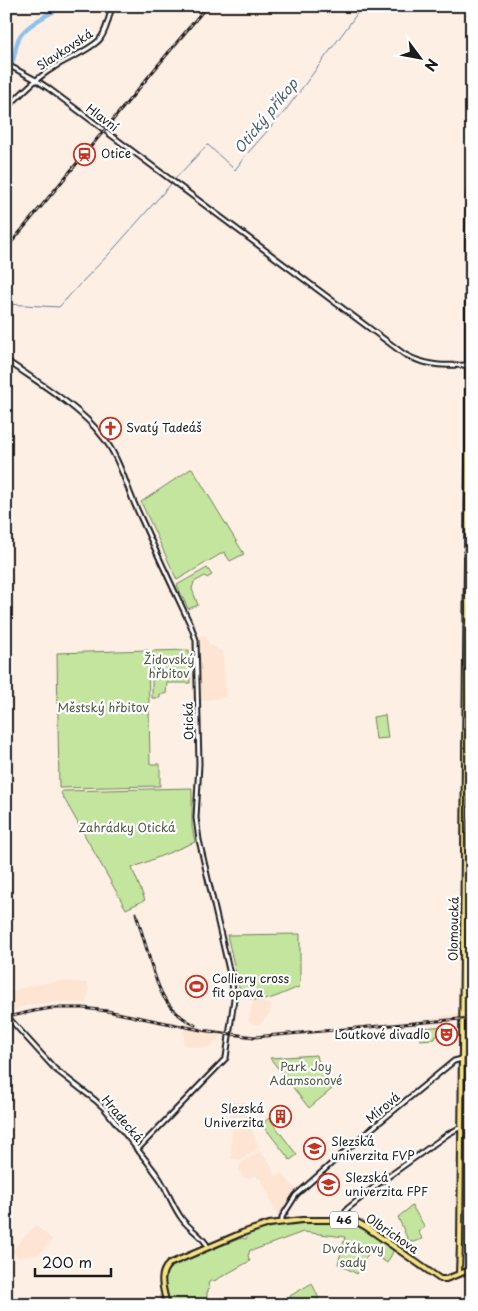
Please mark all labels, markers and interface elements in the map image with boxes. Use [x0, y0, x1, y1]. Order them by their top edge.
street label: Slavkovská [33, 24, 96, 74]
north arrow [396, 32, 446, 82]
text: N [420, 55, 443, 75]
water label: Otický příkop [229, 73, 303, 158]
street label: Hlavní [83, 99, 123, 135]
station icon: Otice [73, 142, 97, 166]
place label: Otice [101, 144, 131, 162]
church icon: Svatý Tadeáš [98, 416, 122, 440]
place label: Svatý Tadeáš [126, 418, 202, 436]
park label: Židovský hřbitov [144, 650, 194, 682]
park label: Městský hřbitov [58, 698, 148, 716]
street label: Otická [179, 701, 197, 740]
park label: Zahrádky Otická [78, 818, 176, 836]
street label: Olomoucká [443, 896, 463, 961]
place label: Colliery cross fit opava [212, 969, 289, 1001]
sports icon: Colliery cross fit opava [184, 974, 208, 998]
theatre icon: Loutkové divadlo [434, 1023, 458, 1047]
place label: Loutkové divadlo [335, 1025, 430, 1043]
park label: Park Joy Adamsonové [270, 1057, 342, 1089]
street label: Mírová [361, 1087, 404, 1127]
street label: Hradecká [98, 1091, 148, 1146]
place label: Slezská Univerzita [204, 1099, 265, 1131]
building icon: Slezská Univerzita [268, 1104, 292, 1128]
place label: Slezská univerzita FVP [331, 1132, 415, 1164]
school or university icon: Slezská univerzita FVP [303, 1137, 327, 1161]
place label: Slezská univerzita FPF [345, 1168, 428, 1200]
school or university icon: Slezská univerzita FPF [317, 1173, 341, 1197]
street label: Olbrichova [362, 1209, 423, 1258]
road number: 46 [330, 1212, 358, 1228]
park label: Dvořákovy sady [322, 1239, 384, 1271]
scale bar [35, 1246, 111, 1278]
text: 200 m [42, 1250, 92, 1273]

